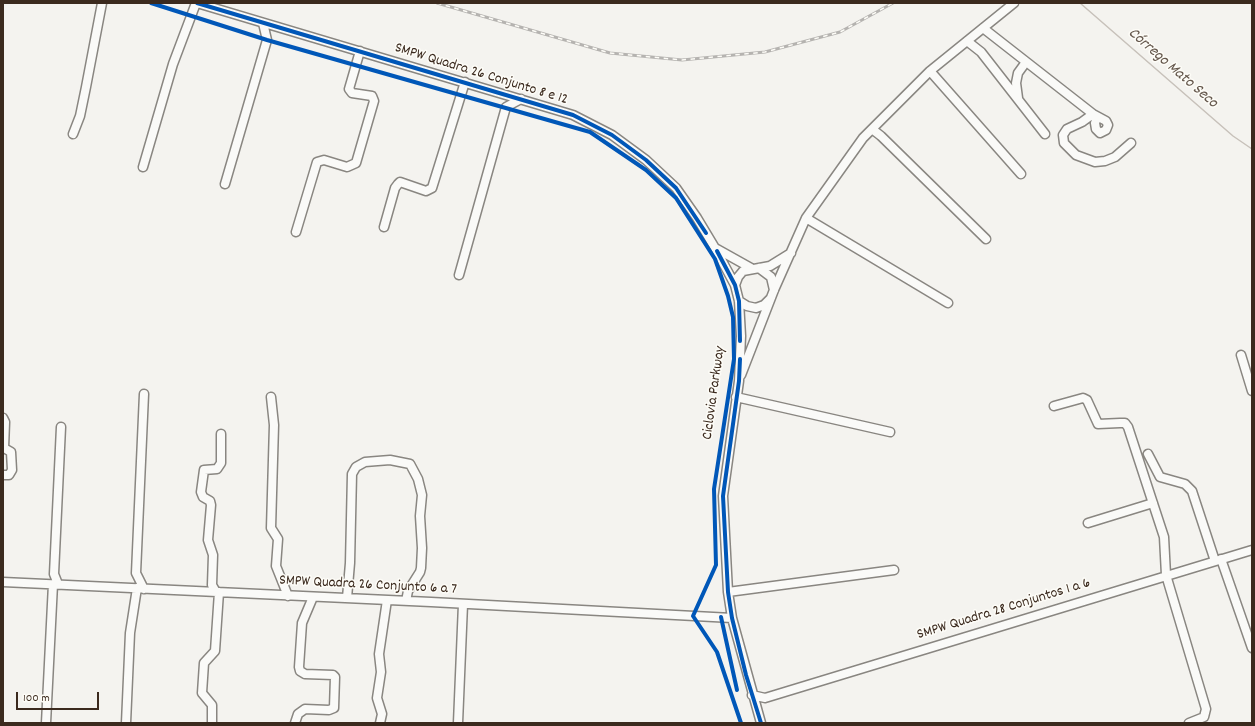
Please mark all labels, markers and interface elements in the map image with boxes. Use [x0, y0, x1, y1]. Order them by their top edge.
water label: Córrego Mato Seco [1123, 25, 1221, 113]
street label: SMPW Quadra 26 Conjunto 8 e 12 [392, 40, 570, 110]
street label: Ciclovia Parkway [700, 345, 730, 441]
street label: SMPW Quadra 26 Conjunto 6 a 7 [279, 572, 457, 600]
street label: SMPW Quadra 28 Conjuntos 1 a 6 [915, 575, 1093, 645]
scale bar [18, 684, 101, 710]
text: 100 m [23, 690, 50, 707]

